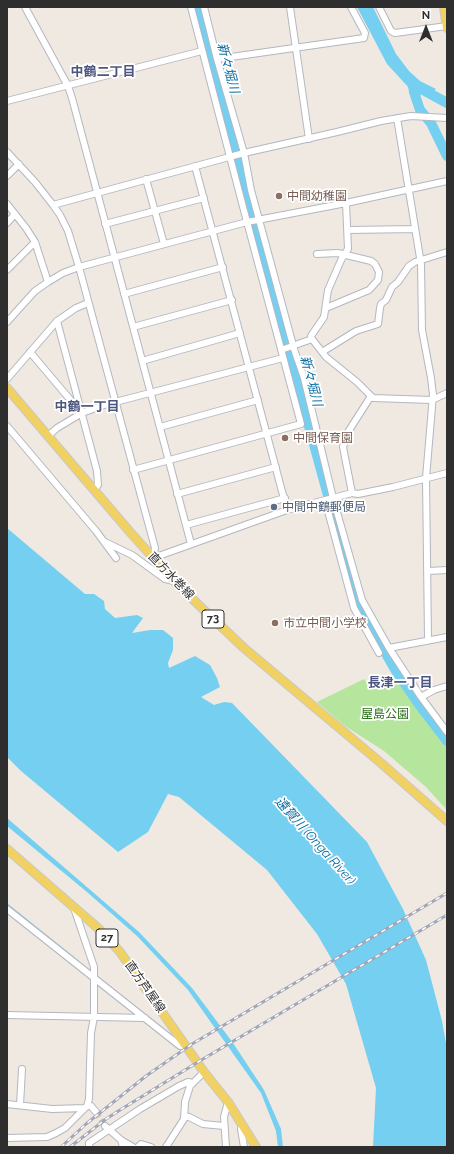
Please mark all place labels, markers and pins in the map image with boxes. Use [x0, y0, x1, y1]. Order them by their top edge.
place label: 中間幼稚園 [287, 189, 347, 203]
marker: 中間幼稚園 [274, 191, 284, 201]
place label: 中間保育園 [293, 431, 353, 445]
marker: 中間保育園 [280, 433, 290, 443]
place label: 中間中鶴郵便局 [282, 500, 366, 514]
marker: 中間中鶴郵便局 [269, 502, 279, 512]
place label: 市立中間小学校 [283, 616, 367, 630]
marker: 市立中間小学校 [270, 618, 280, 628]

